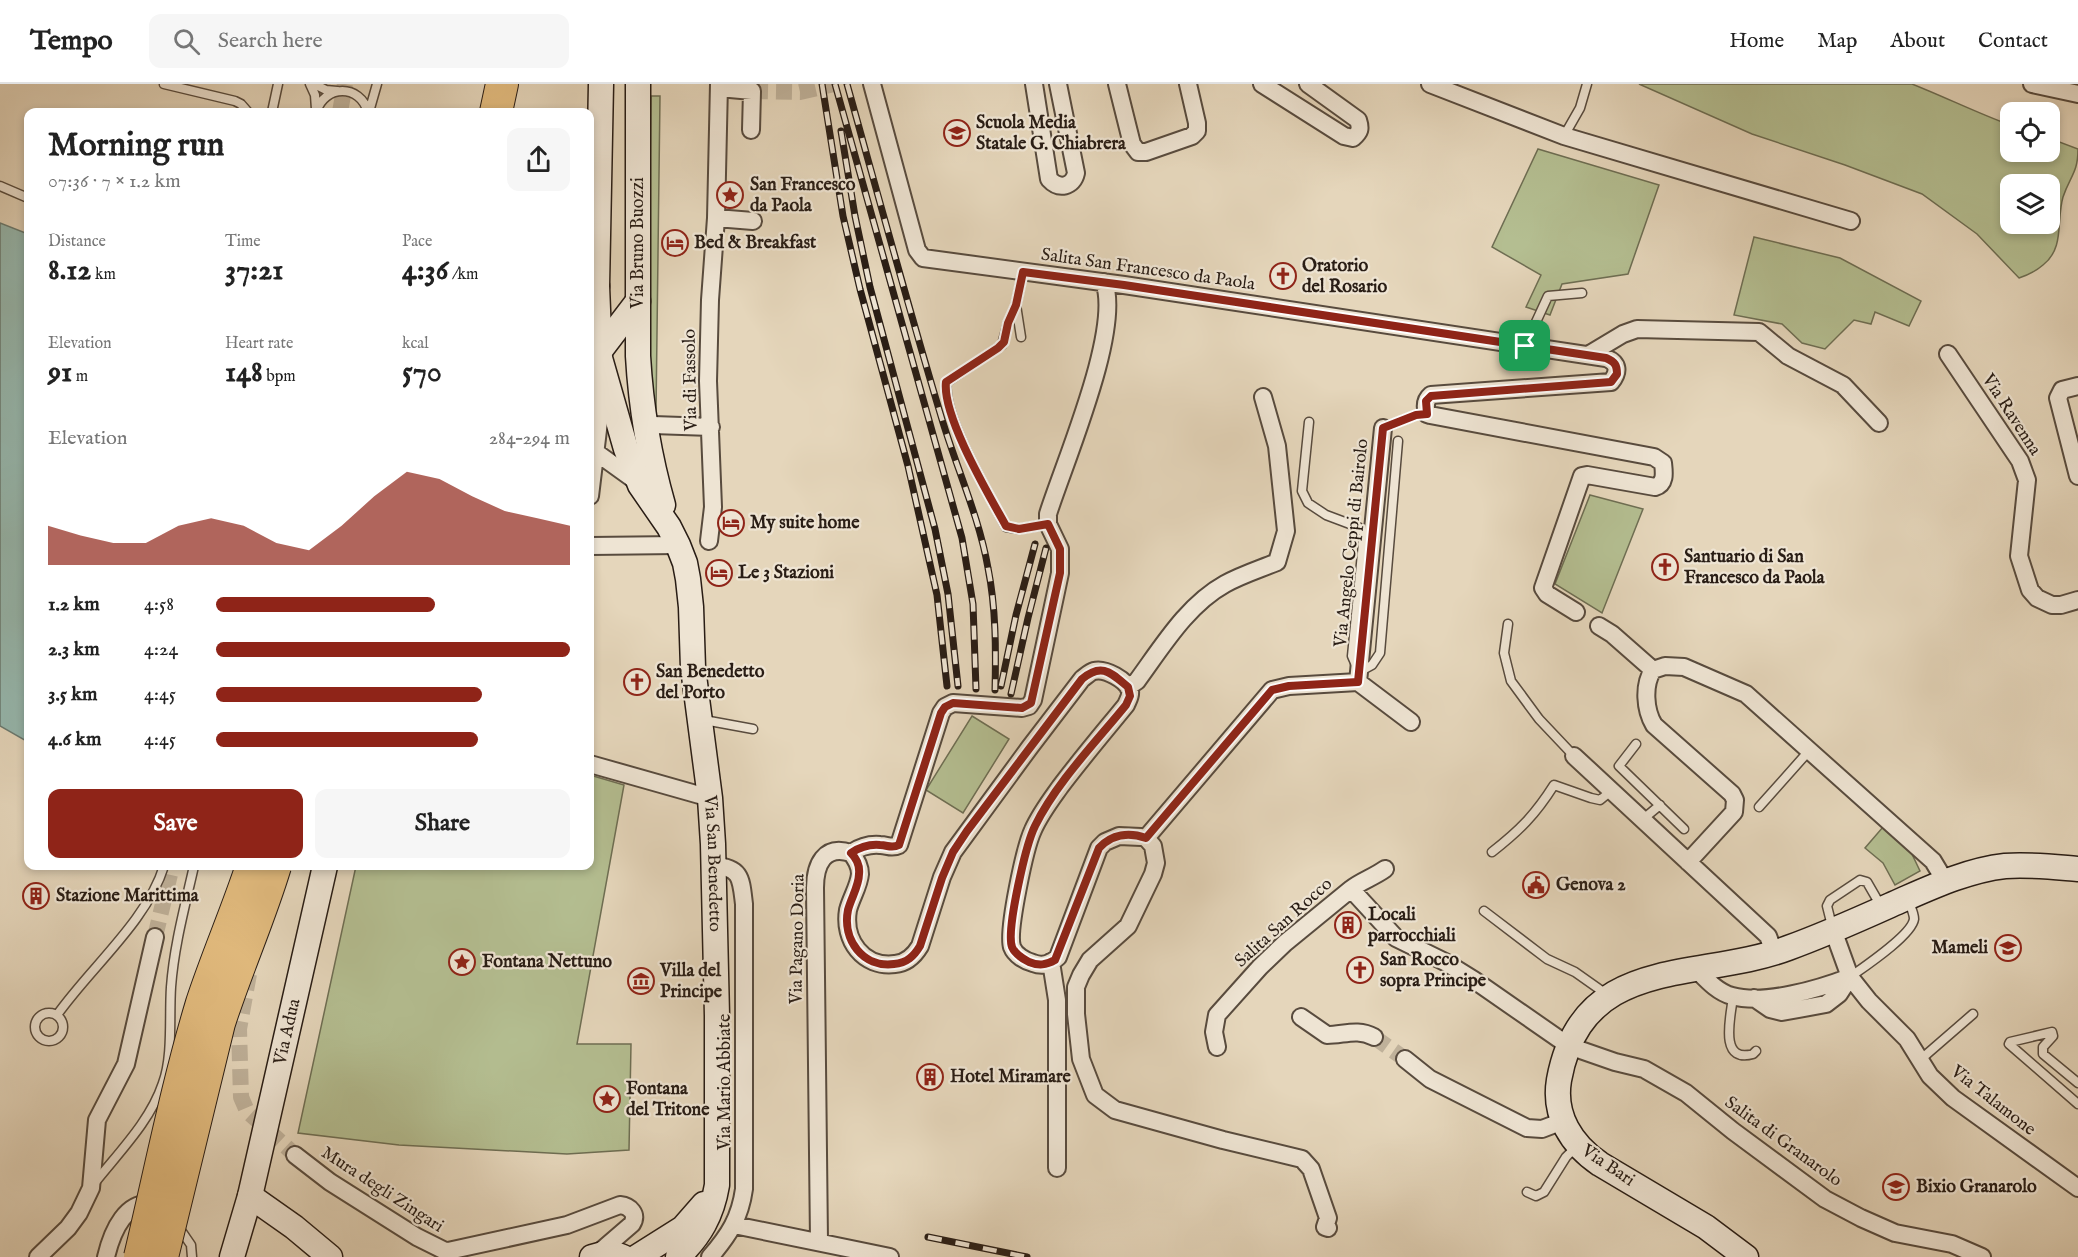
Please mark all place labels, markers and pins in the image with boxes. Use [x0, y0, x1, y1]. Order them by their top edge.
place label: Scuola Media Statale G. Chiabrera [976, 112, 1127, 156]
school or university icon: Scuola Media Statale G. Chiabrera [942, 118, 972, 148]
place label: San Francesco da Paola [750, 174, 856, 218]
place icon: San Francesco da Paola [715, 180, 745, 210]
hotel icon: Bed & Breakfast [660, 228, 690, 258]
place label: Bed & Breakfast [694, 232, 817, 255]
place label: Oratorio del Rosario [1302, 255, 1387, 299]
church icon: Oratorio del Rosario [1268, 261, 1298, 291]
pin [1499, 320, 1550, 371]
hotel icon: My suite home [716, 508, 746, 538]
place label: My suite home [750, 512, 860, 535]
place label: Santuario di San Francesco da Paola [1684, 546, 1826, 590]
church icon: Santuario di San Francesco da Paola [1650, 552, 1680, 582]
hotel icon: Le 3 Stazioni [704, 558, 734, 588]
place label: Le 3 Stazioni [738, 562, 834, 585]
place label: San Benedetto del Porto [656, 661, 765, 705]
church icon: San Benedetto del Porto [622, 667, 652, 697]
public building icon: Genova 2 [1521, 870, 1551, 900]
place label: Genova 2 [1556, 874, 1626, 897]
building icon: Stazione Marittima [21, 881, 51, 911]
place label: Stazione Marittima [56, 885, 200, 908]
place label: Locali parrocchiali [1367, 904, 1456, 948]
building icon: Locali parrocchiali [1333, 910, 1363, 940]
school or university icon: Mameli [1993, 933, 2023, 963]
place label: Mameli [1931, 937, 1988, 960]
place icon: Fontana Nettuno [447, 947, 477, 977]
place label: San Rocco sopra Principe [1380, 949, 1487, 993]
place label: Fontana Nettuno [482, 951, 612, 974]
church icon: San Rocco sopra Principe [1345, 955, 1375, 985]
place label: Villa del Principe [659, 960, 723, 1004]
museum icon: Villa del Principe [626, 966, 656, 996]
building icon: Hotel Miramare [915, 1062, 945, 1092]
place label: Hotel Miramare [950, 1066, 1072, 1089]
place label: Fontana del Tritone [626, 1078, 710, 1122]
place icon: Fontana del Tritone [592, 1084, 622, 1114]
school or university icon: Bixio Granarolo [1881, 1172, 1911, 1202]
place label: Bixio Granarolo [1916, 1176, 2037, 1199]

